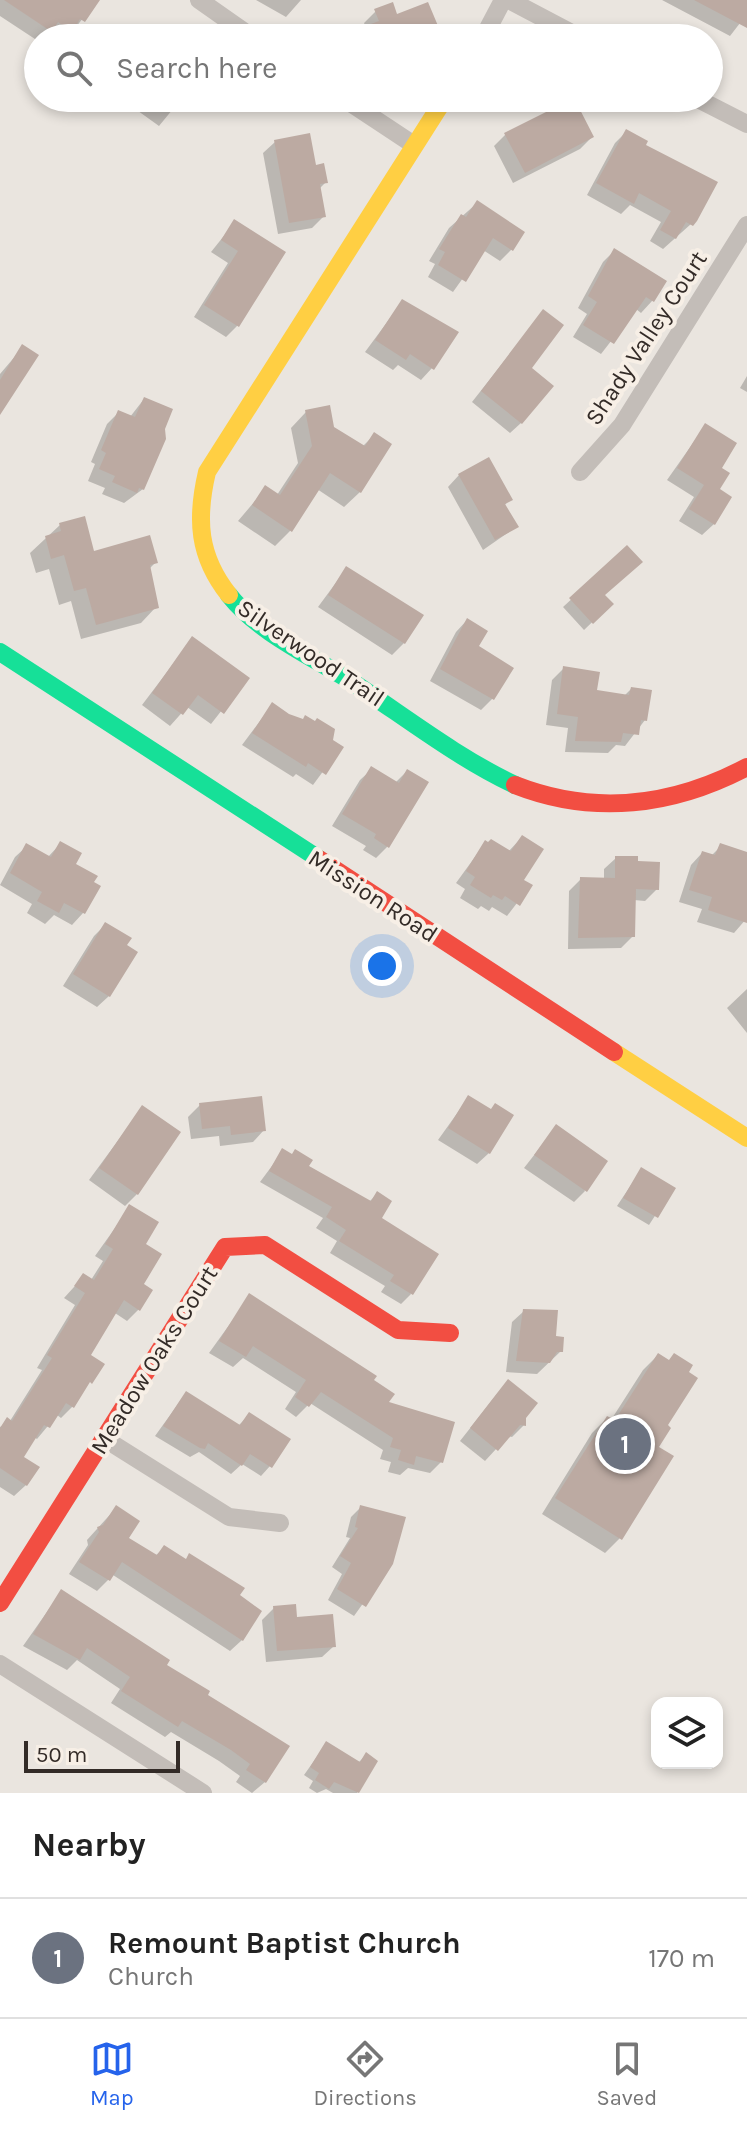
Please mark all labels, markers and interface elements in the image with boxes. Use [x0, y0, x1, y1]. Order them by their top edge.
search box [24, 24, 723, 112]
icon: search [52, 46, 96, 90]
text: Search here [116, 50, 277, 86]
street label: Shady Valley Court [579, 246, 713, 430]
street label: Silverwood Trail [232, 594, 390, 712]
street label: Mission Road [303, 844, 443, 948]
your location [362, 946, 402, 986]
street label: Meadow Oaks Court [85, 1261, 223, 1459]
pin: 1 [599, 1414, 651, 1474]
map controls [651, 1697, 723, 1769]
button: layers [651, 1697, 723, 1769]
scale bar [24, 1737, 180, 1773]
text: 50 m [36, 1742, 87, 1768]
text: Nearby [32, 1825, 146, 1865]
text: Remount Baptist Church [108, 1925, 461, 1961]
text: 1 [53, 1943, 63, 1974]
text: 170 m [648, 1943, 715, 1974]
text: Church [108, 1961, 194, 1992]
tab: Map [90, 2037, 134, 2111]
tab: Directions [313, 2037, 417, 2111]
tab: Saved [596, 2037, 657, 2111]

